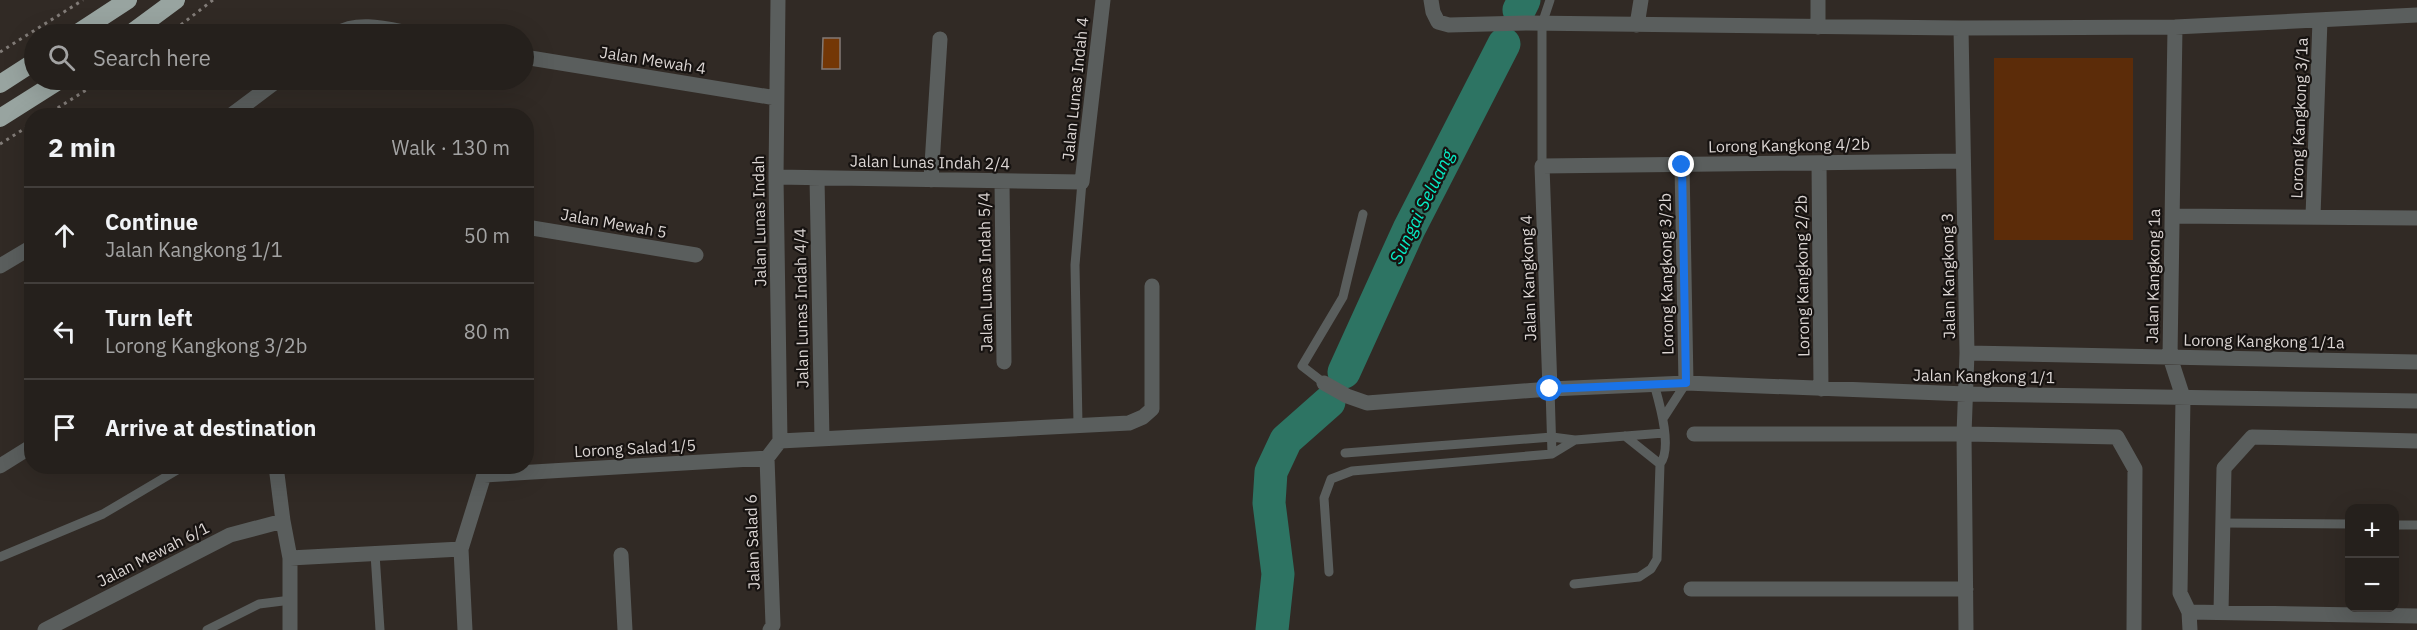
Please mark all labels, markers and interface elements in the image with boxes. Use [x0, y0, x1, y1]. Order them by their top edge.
street label: Jalan Lunas Indah 4 [1058, 16, 1092, 162]
search box [24, 24, 534, 90]
street label: Lorong Kangkong 3/1a [2286, 37, 2312, 199]
icon: search [45, 41, 78, 74]
street label: Jalan Mewah 4 [598, 42, 708, 78]
text: Search here [93, 43, 211, 72]
text: 2 min [48, 130, 116, 164]
text: Walk · 130 m [392, 134, 510, 161]
street label: Lorong Kangkong 4/2b [1708, 134, 1870, 156]
water label: Sungai Seluang [1384, 145, 1459, 267]
street label: Jalan Lunas Indah 2/4 [850, 151, 1010, 173]
route end [1668, 151, 1694, 177]
street label: Jalan Lunas Indah [748, 155, 770, 287]
street label: Jalan Lunas Indah 5/4 [974, 192, 996, 352]
street label: Lorong Kangkong 3/2b [1655, 193, 1677, 355]
street label: Lorong Kangkong 2/2b [1791, 195, 1813, 357]
street label: Jalan Mewah 5 [559, 204, 669, 242]
text: Continue [105, 207, 198, 236]
street label: Jalan Kangkong 1a [2142, 208, 2164, 344]
street label: Jalan Kangkong 3 [1937, 213, 1959, 339]
street label: Jalan Kangkong 4 [1516, 214, 1540, 342]
icon: ahead [48, 219, 81, 252]
text: 50 m [464, 222, 510, 249]
street label: Jalan Lunas Indah 4/4 [790, 228, 812, 388]
text: Jalan Kangkong 1/1 [105, 236, 283, 263]
text: Turn left [105, 303, 193, 332]
icon: left [48, 315, 81, 348]
text: 80 m [464, 318, 510, 345]
street label: Lorong Kangkong 1/1a [2183, 330, 2345, 352]
text: Lorong Kangkong 3/2b [105, 332, 307, 359]
street label: Jalan Kangkong 1/1 [1913, 365, 2055, 387]
route start [1536, 375, 1562, 401]
icon: arrive [48, 411, 81, 444]
text: Arrive at destination [105, 413, 316, 442]
street label: Lorong Salad 1/5 [574, 435, 696, 461]
street label: Jalan Salad 6 [740, 494, 764, 590]
map controls [2345, 504, 2399, 612]
button: + [2345, 504, 2399, 558]
street label: Jalan Mewah 6/1 [94, 517, 212, 591]
button: − [2345, 558, 2399, 612]

